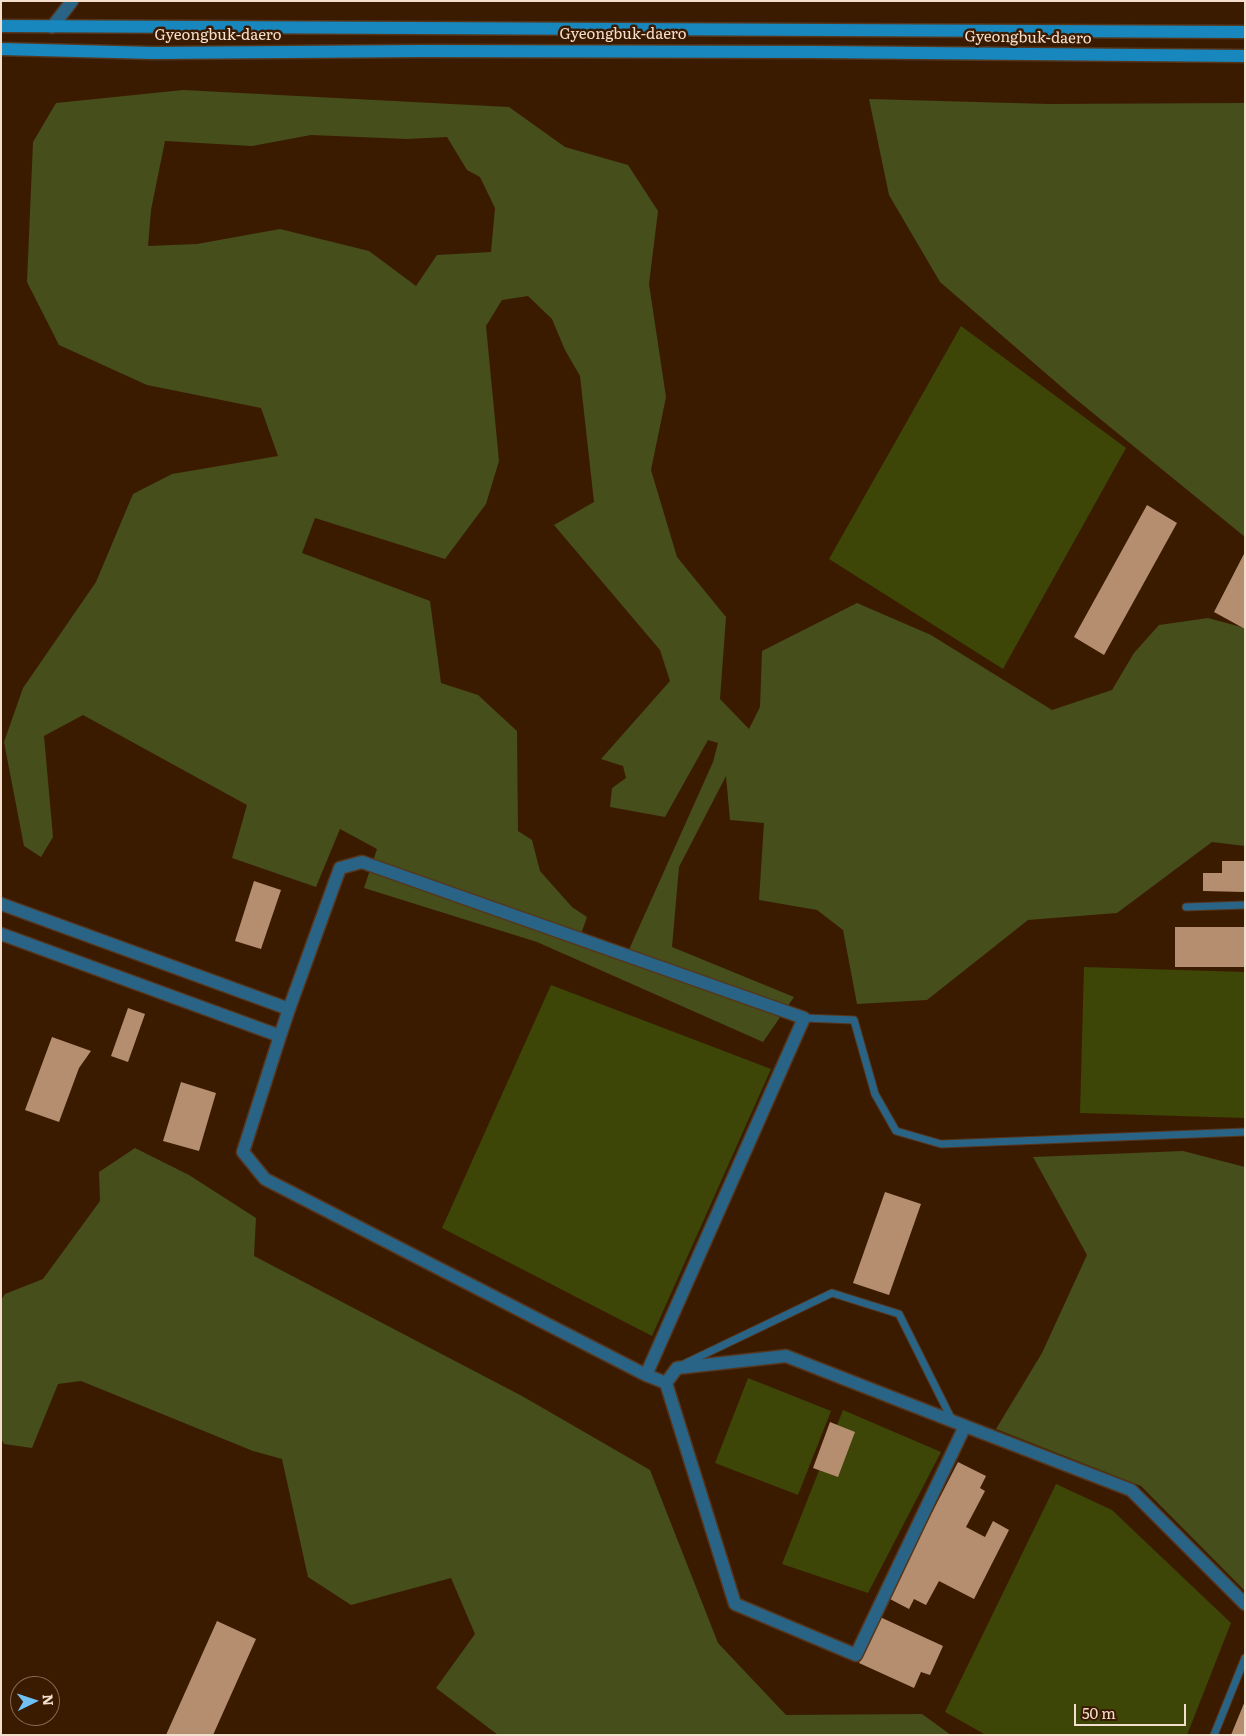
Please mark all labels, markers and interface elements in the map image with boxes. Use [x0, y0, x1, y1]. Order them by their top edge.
street label: Gyeongbuk-daero [559, 26, 687, 44]
street label: Gyeongbuk-daero [154, 27, 282, 45]
street label: Gyeongbuk-daero [964, 28, 1092, 48]
north arrow [10, 1676, 60, 1726]
text: N [39, 1693, 59, 1707]
scale bar [1076, 1694, 1188, 1726]
text: 50 m [1082, 1701, 1116, 1724]

